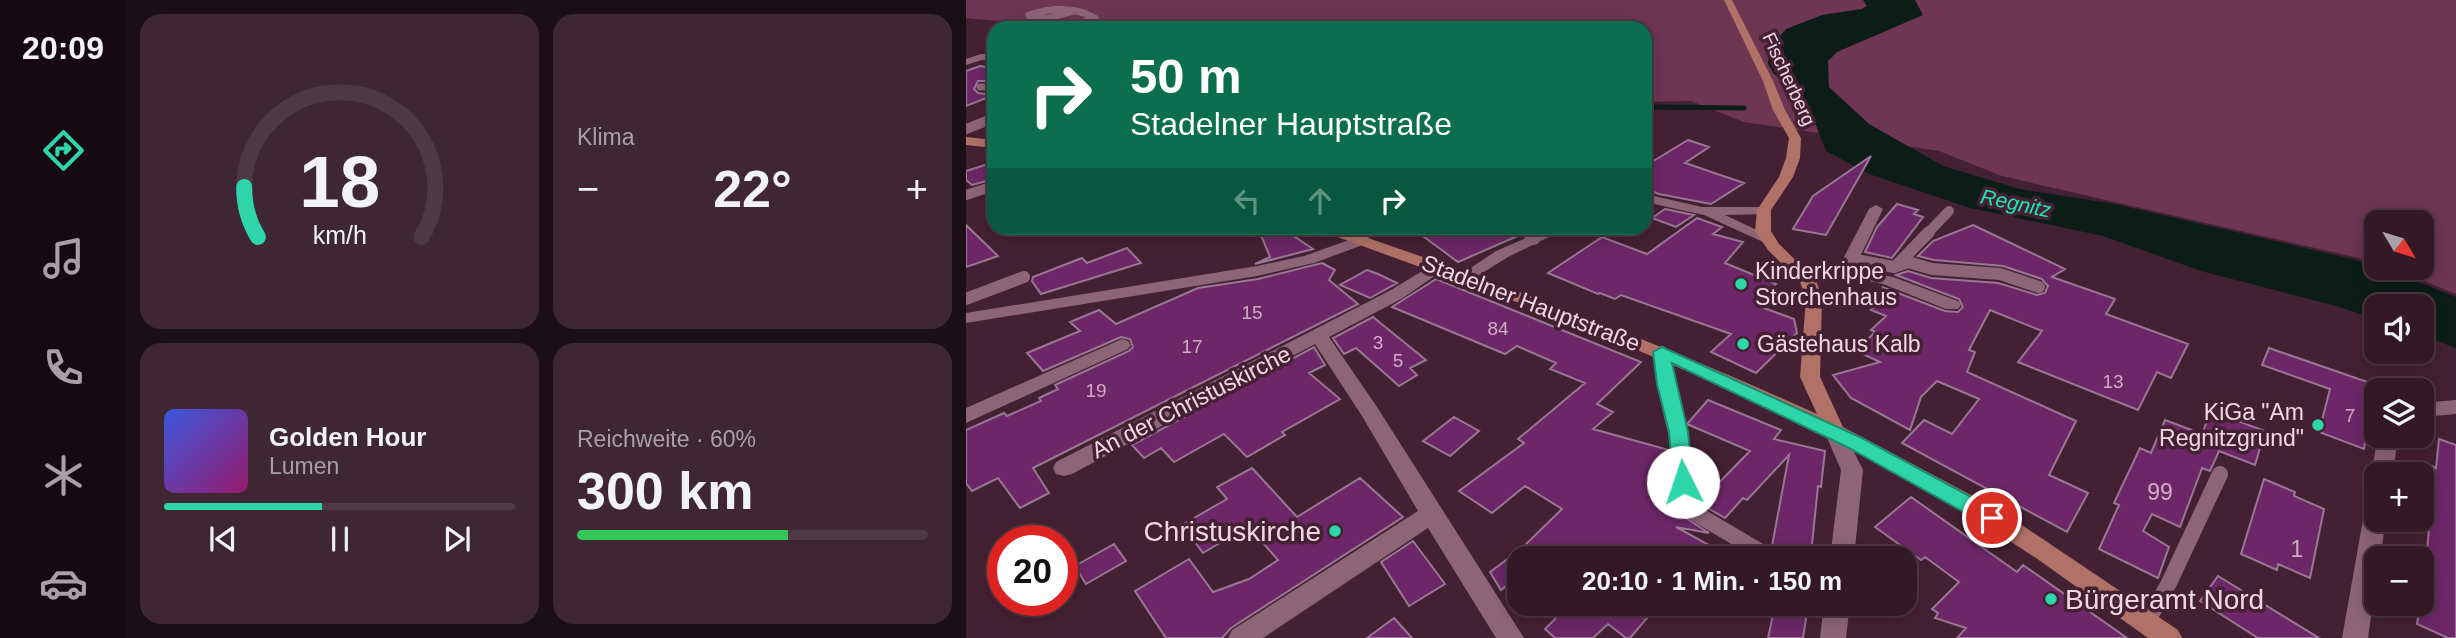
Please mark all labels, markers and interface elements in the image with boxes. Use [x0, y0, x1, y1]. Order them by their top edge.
street label: Fischerberg [1758, 29, 1820, 129]
text: 20:09 [22, 30, 104, 66]
icon: right [1015, 49, 1106, 140]
text: 50 m [1130, 49, 1242, 103]
text: Stadelner Hauptstraße [1130, 106, 1452, 142]
text: Klima [577, 124, 635, 150]
icon: directions [39, 126, 88, 175]
text: 18 [299, 142, 380, 223]
text: 22° [713, 160, 792, 218]
text: − [577, 168, 599, 210]
text: + [906, 168, 928, 210]
icon: left [1228, 182, 1266, 220]
icon: ahead [1301, 182, 1339, 220]
icon: right [1374, 182, 1412, 220]
water label: Regnitz [1979, 184, 2054, 222]
north arrow [2364, 210, 2434, 280]
map controls [2364, 210, 2434, 616]
text: km/h [312, 221, 367, 249]
icon: music [39, 234, 88, 283]
street label: Stadelner Hauptstraße [1418, 249, 1644, 357]
place label: Kinderkrippe Storchenhaus [1755, 258, 1897, 310]
marker: Kinderkrippe Storchenhaus [1733, 276, 1749, 292]
button: sound [2364, 294, 2434, 364]
house number: 15 [1241, 302, 1263, 323]
house number: 84 [1487, 318, 1509, 339]
place label: Gästehaus Kalb [1757, 331, 1921, 357]
house number: 3 [1373, 332, 1383, 353]
house number: 17 [1181, 336, 1203, 357]
marker: Gästehaus Kalb [1735, 336, 1751, 352]
street label: An der Christuskirche [1087, 341, 1295, 463]
icon: phone [39, 343, 88, 392]
house number: 5 [1393, 350, 1403, 371]
house number: 13 [2102, 371, 2124, 392]
button: layers [2364, 378, 2434, 448]
house number: 19 [1085, 380, 1107, 401]
place label: KiGa "Am Regnitzgrund" [2159, 399, 2304, 451]
house number: 7 [2345, 405, 2355, 426]
marker: KiGa "Am Regnitzgrund" [2310, 417, 2326, 433]
text: Golden Hour [269, 422, 426, 452]
text: Reichweite · 60% [577, 426, 756, 452]
position arrow [1646, 445, 1720, 519]
icon: climate [39, 451, 88, 500]
text: Lumen [269, 453, 339, 479]
text: 300 km [577, 462, 753, 520]
button: + [2364, 462, 2434, 532]
house number: 99 [2147, 479, 2173, 505]
pin [1962, 488, 2022, 548]
icon: arrive [1973, 499, 2011, 537]
place label: Christuskirche [1144, 516, 1321, 547]
icon: previous [204, 520, 242, 558]
icon: pause [321, 520, 359, 558]
icon: next [438, 520, 476, 558]
marker: Christuskirche [1327, 523, 1343, 539]
speed limit sign: 20 [987, 525, 1078, 616]
house number: 1 [2291, 536, 2303, 562]
button: − [2364, 546, 2434, 616]
icon: car [39, 559, 88, 608]
text: 20:10 · 1 Min. · 150 m [1582, 566, 1842, 596]
place label: Bürgeramt Nord [2065, 584, 2264, 615]
marker: Bürgeramt Nord [2043, 591, 2059, 607]

